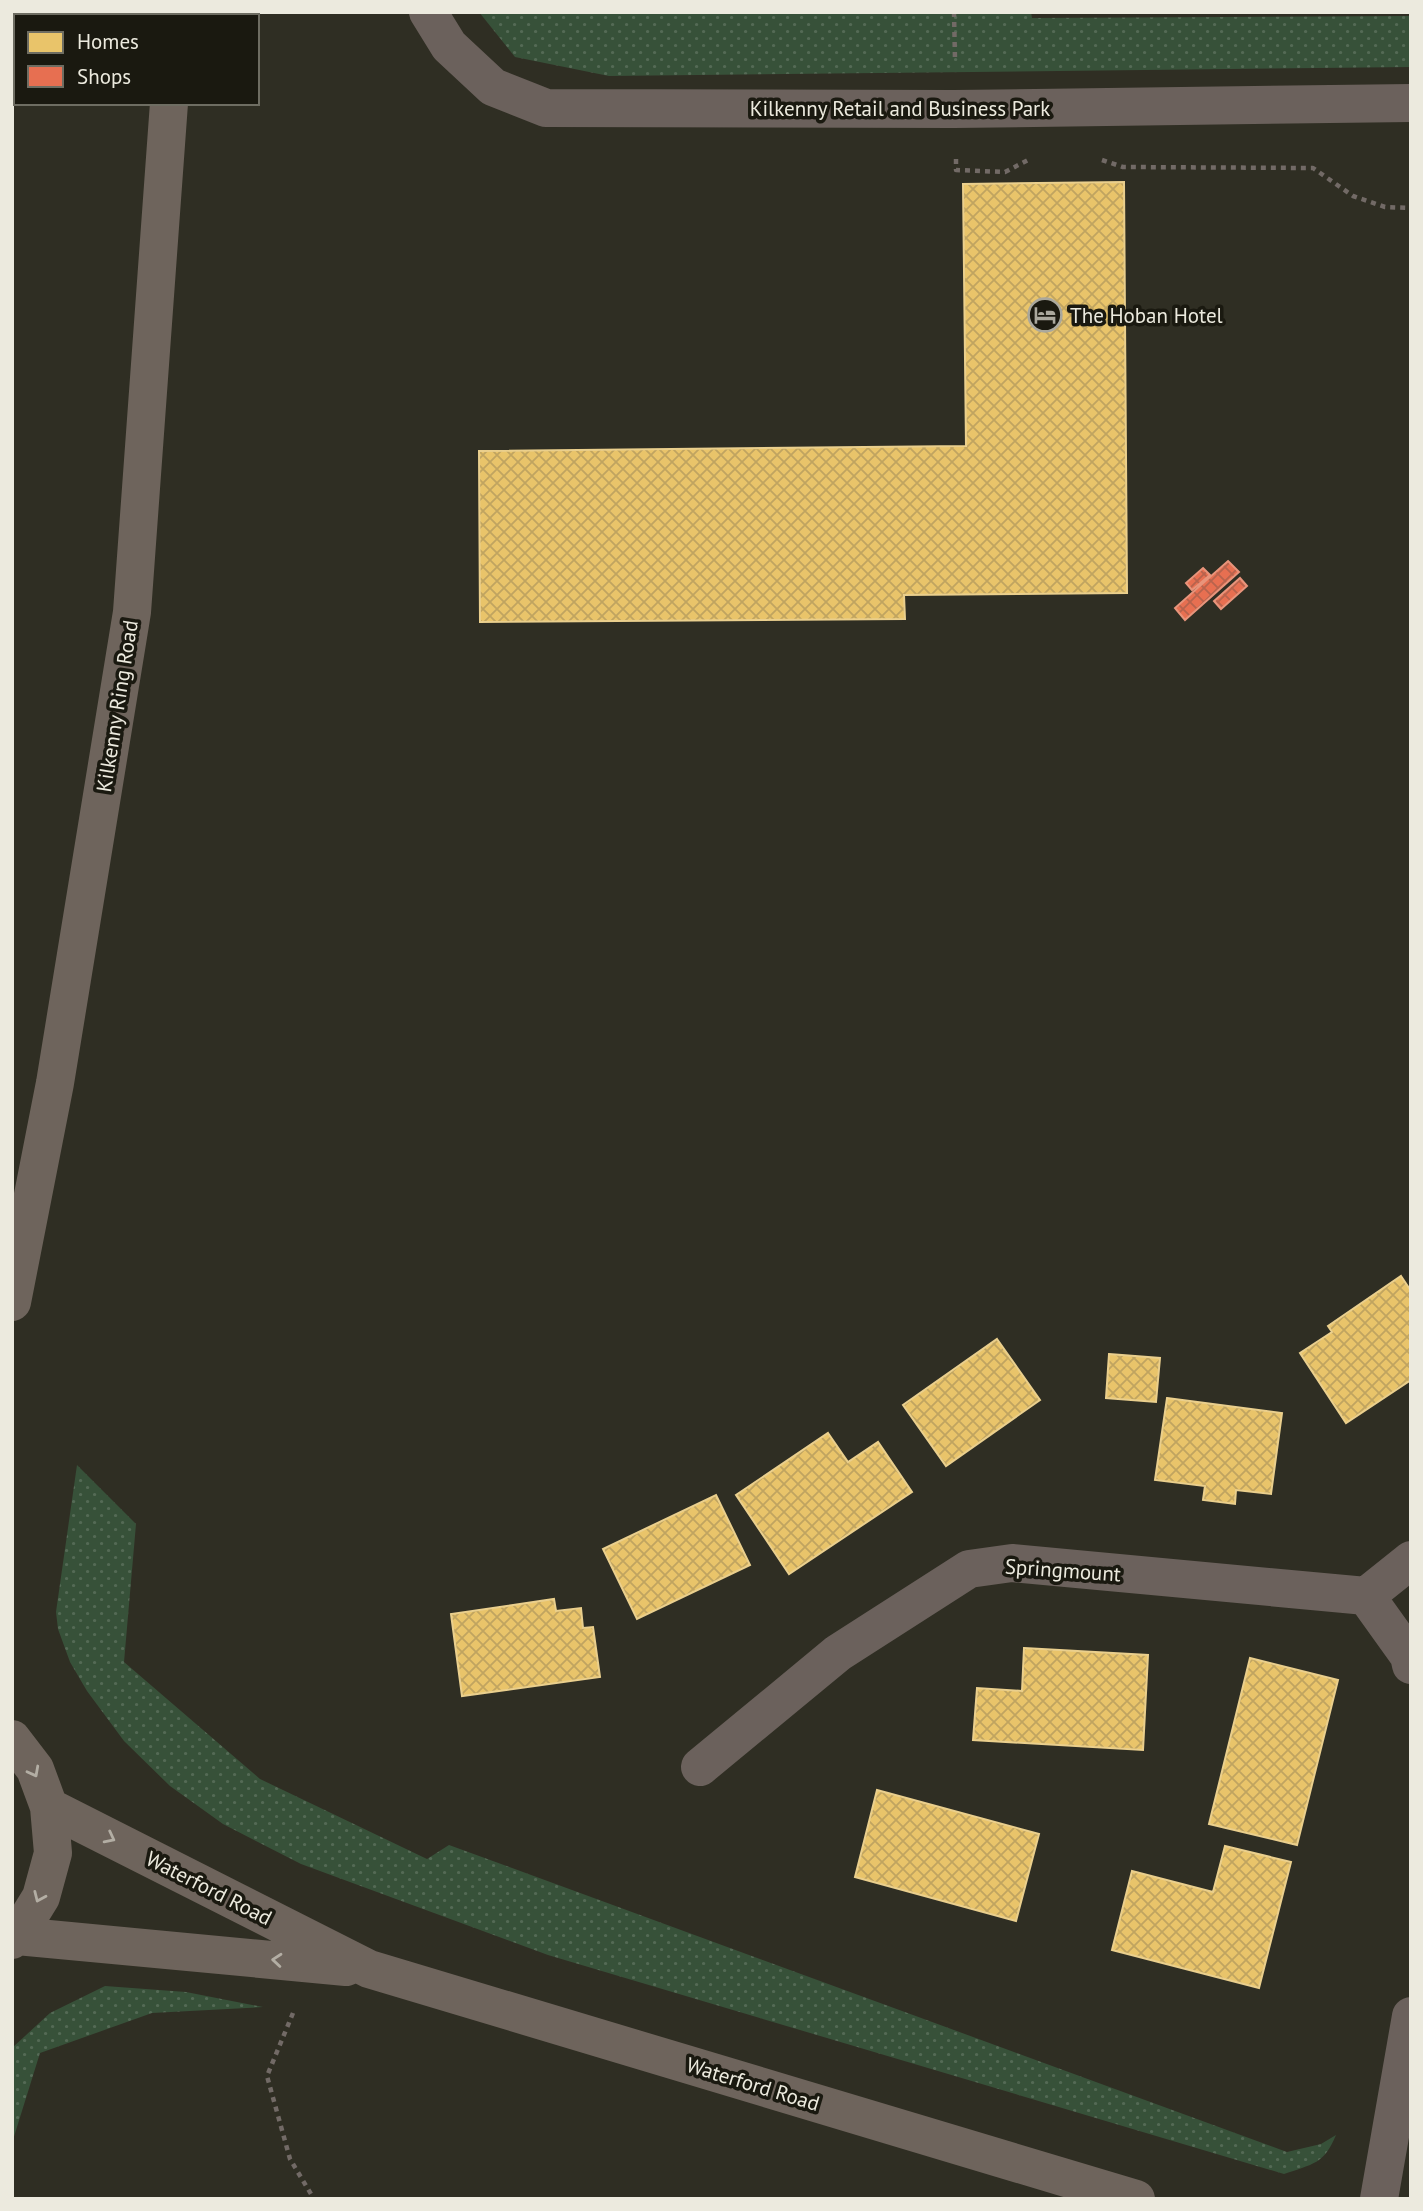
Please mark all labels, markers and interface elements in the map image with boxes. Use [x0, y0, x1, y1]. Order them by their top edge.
legend [14, 14, 259, 105]
text: Homes [77, 28, 139, 55]
text: Shops [77, 63, 131, 90]
street label: Kilkenny Retail and Business Park [750, 95, 1050, 122]
hotel icon: The Hoban Hotel [1026, 296, 1064, 334]
place label: The Hoban Hotel [1070, 302, 1223, 329]
street label: Kilkenny Ring Road [90, 618, 144, 794]
street label: Springmount [1004, 1552, 1122, 1588]
one-way arrow [25, 1764, 39, 1777]
one-way arrow [103, 1830, 115, 1843]
street label: Waterford Road [141, 1845, 277, 1931]
one-way arrow [33, 1890, 47, 1903]
one-way arrow [271, 1953, 283, 1968]
street label: Waterford Road [683, 2051, 823, 2117]

